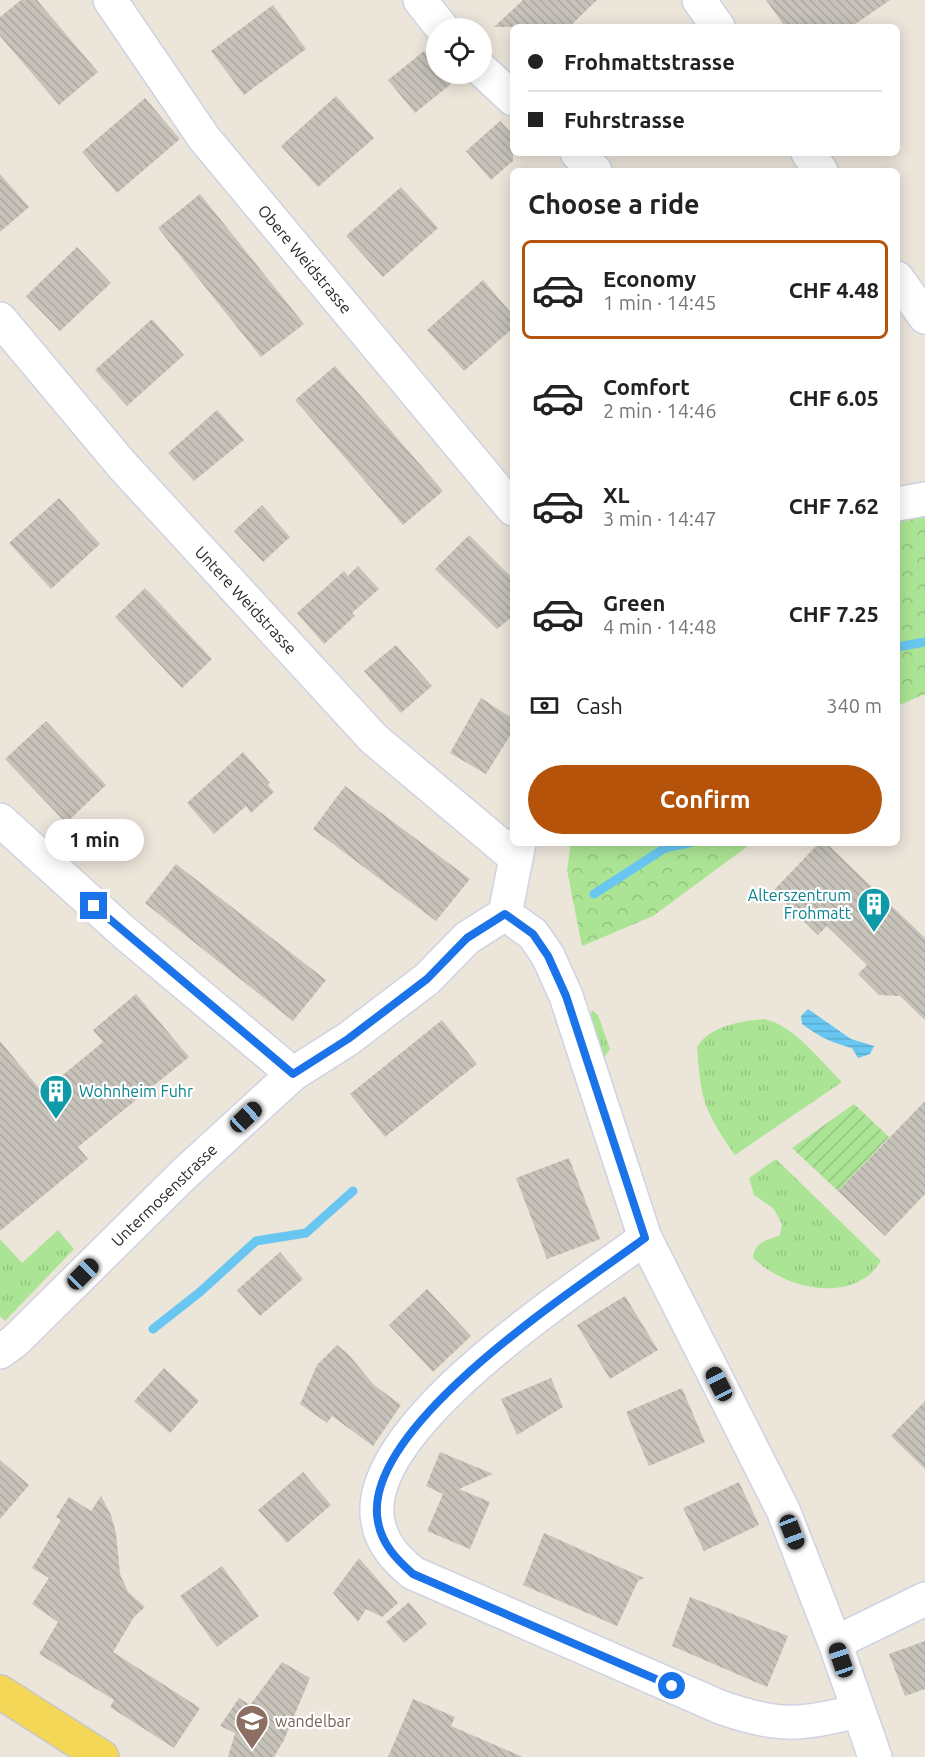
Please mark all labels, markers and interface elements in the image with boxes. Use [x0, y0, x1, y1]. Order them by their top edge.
map controls [426, 18, 492, 84]
button: locate [426, 18, 492, 84]
text: Frohmattstrasse [564, 49, 735, 74]
text: Fuhrstrasse [564, 107, 685, 132]
text: Choose a ride [528, 189, 700, 219]
street label: Obere Weidstrasse [254, 201, 356, 317]
icon: car [531, 263, 585, 317]
text: Economy [603, 266, 696, 291]
text: CHF 4.48 [789, 277, 879, 302]
text: 1 min · 14:45 [603, 291, 717, 314]
icon: car [531, 371, 585, 425]
text: Comfort [603, 374, 690, 399]
text: CHF 6.05 [789, 385, 879, 410]
text: 2 min · 14:46 [603, 399, 717, 422]
icon: car [531, 479, 585, 533]
text: XL [603, 482, 630, 507]
text: CHF 7.62 [789, 493, 879, 518]
text: 3 min · 14:47 [603, 507, 717, 530]
street label: Untere Weidstrasse [191, 542, 301, 658]
icon: car [531, 587, 585, 641]
text: Green [603, 590, 665, 615]
text: CHF 7.25 [789, 601, 879, 626]
text: 4 min · 14:48 [603, 615, 717, 638]
icon: cash [528, 689, 561, 722]
text: Cash [576, 693, 623, 718]
text: 340 m [826, 694, 882, 717]
button: Confirm [528, 765, 882, 834]
callout: 1 min [44, 819, 144, 861]
text: 1 min [69, 828, 120, 851]
place label: Alterszentrum Frohmatt [748, 886, 852, 922]
building icon: Alterszentrum Frohmatt [856, 886, 892, 933]
route end [80, 892, 107, 919]
building icon: Wohnheim Fuhr [38, 1073, 74, 1120]
place label: Wohnheim Fuhr [79, 1082, 193, 1100]
car [227, 1098, 265, 1136]
street label: Untermosenstrasse [108, 1140, 220, 1250]
car [64, 1255, 102, 1293]
car [703, 1364, 735, 1404]
car [777, 1512, 807, 1552]
car [827, 1640, 855, 1680]
route start [658, 1672, 685, 1699]
school or university icon: wandelbar [234, 1703, 270, 1750]
place label: wandelbar [275, 1712, 351, 1730]

